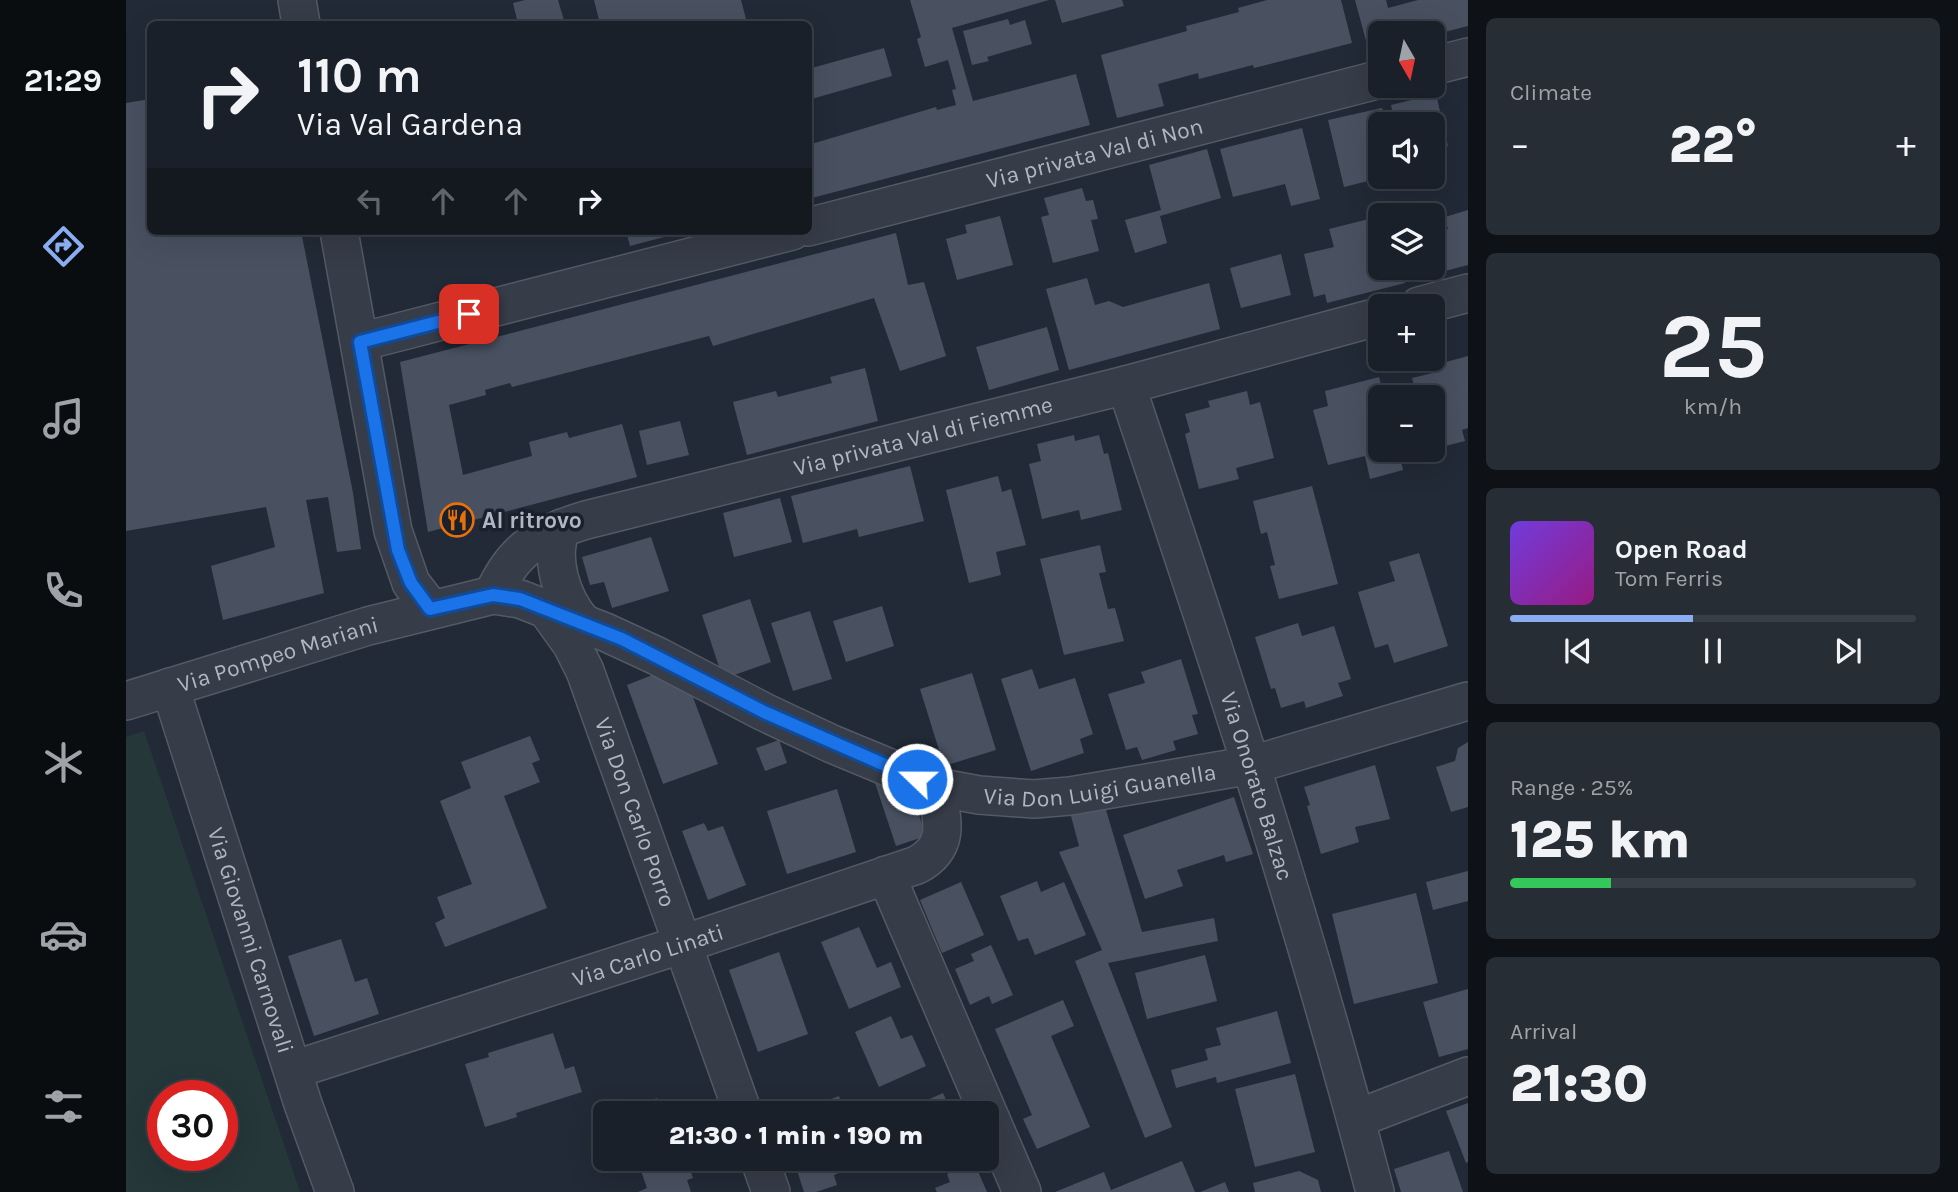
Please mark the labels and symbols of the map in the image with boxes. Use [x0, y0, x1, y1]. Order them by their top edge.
north arrow [1368, 21, 1446, 98]
street label: Via privata Val di Non [984, 113, 1206, 194]
pin [439, 284, 499, 344]
street label: Via privata Val di Fiemme [791, 391, 1056, 482]
restaurant icon: Al ritrovo [438, 501, 476, 539]
place label: Al ritrovo [482, 507, 582, 534]
street label: Via Pompeo Mariani [174, 611, 381, 698]
street label: Via Onorato Balzac [1214, 689, 1299, 884]
street label: Via Don Carlo Porro [589, 714, 681, 911]
position arrow [880, 742, 954, 816]
street label: Via Don Luigi Guanella [983, 758, 1218, 813]
street label: Via Giovanni Carnovali [202, 824, 299, 1057]
street label: Via Carlo Linati [569, 918, 727, 993]
speed limit sign: 30 [147, 1080, 238, 1171]

